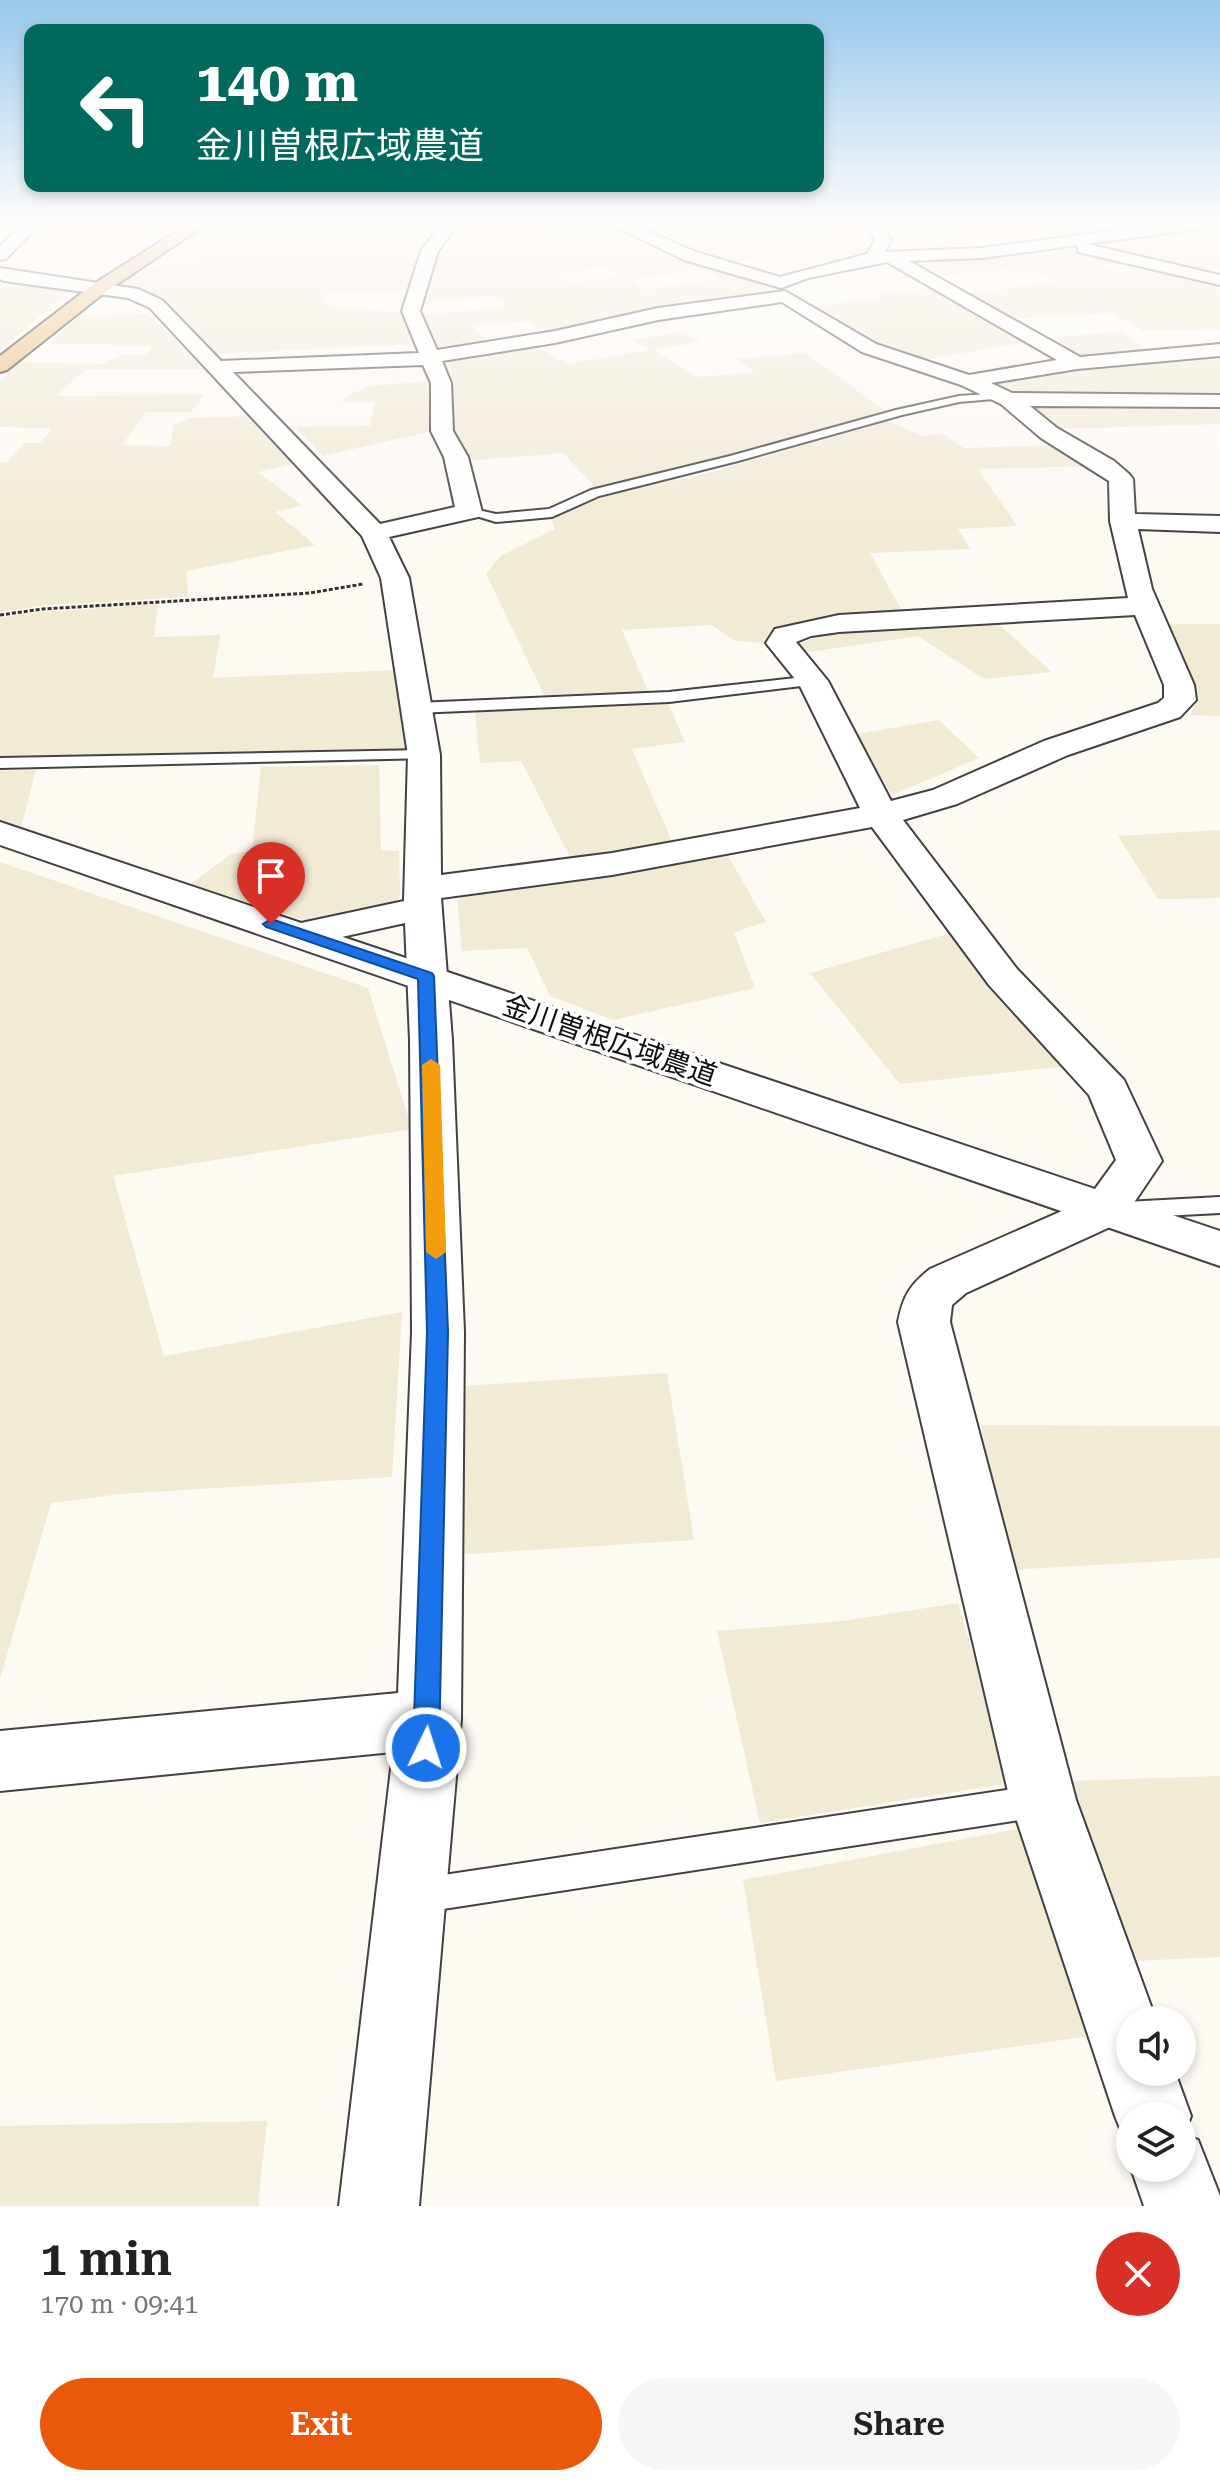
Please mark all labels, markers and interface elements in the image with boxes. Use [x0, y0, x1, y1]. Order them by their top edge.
text: 140 m [196, 49, 358, 115]
icon: left [64, 56, 168, 160]
text: 金川曽根広域農道 [196, 125, 484, 167]
pin [237, 842, 305, 924]
icon: arrive [249, 854, 293, 898]
street label: 金川曽根広域農道 [499, 988, 721, 1093]
position arrow [384, 1706, 468, 1790]
map controls [1116, 2006, 1196, 2182]
button: sound [1116, 2006, 1196, 2086]
button: layers [1116, 2102, 1196, 2182]
text: 1 min [40, 2231, 172, 2287]
button: close [1096, 2232, 1180, 2316]
text: 170 m · 09:41 [40, 2289, 199, 2319]
button: Exit [40, 2378, 602, 2470]
button: Share [618, 2378, 1180, 2470]

